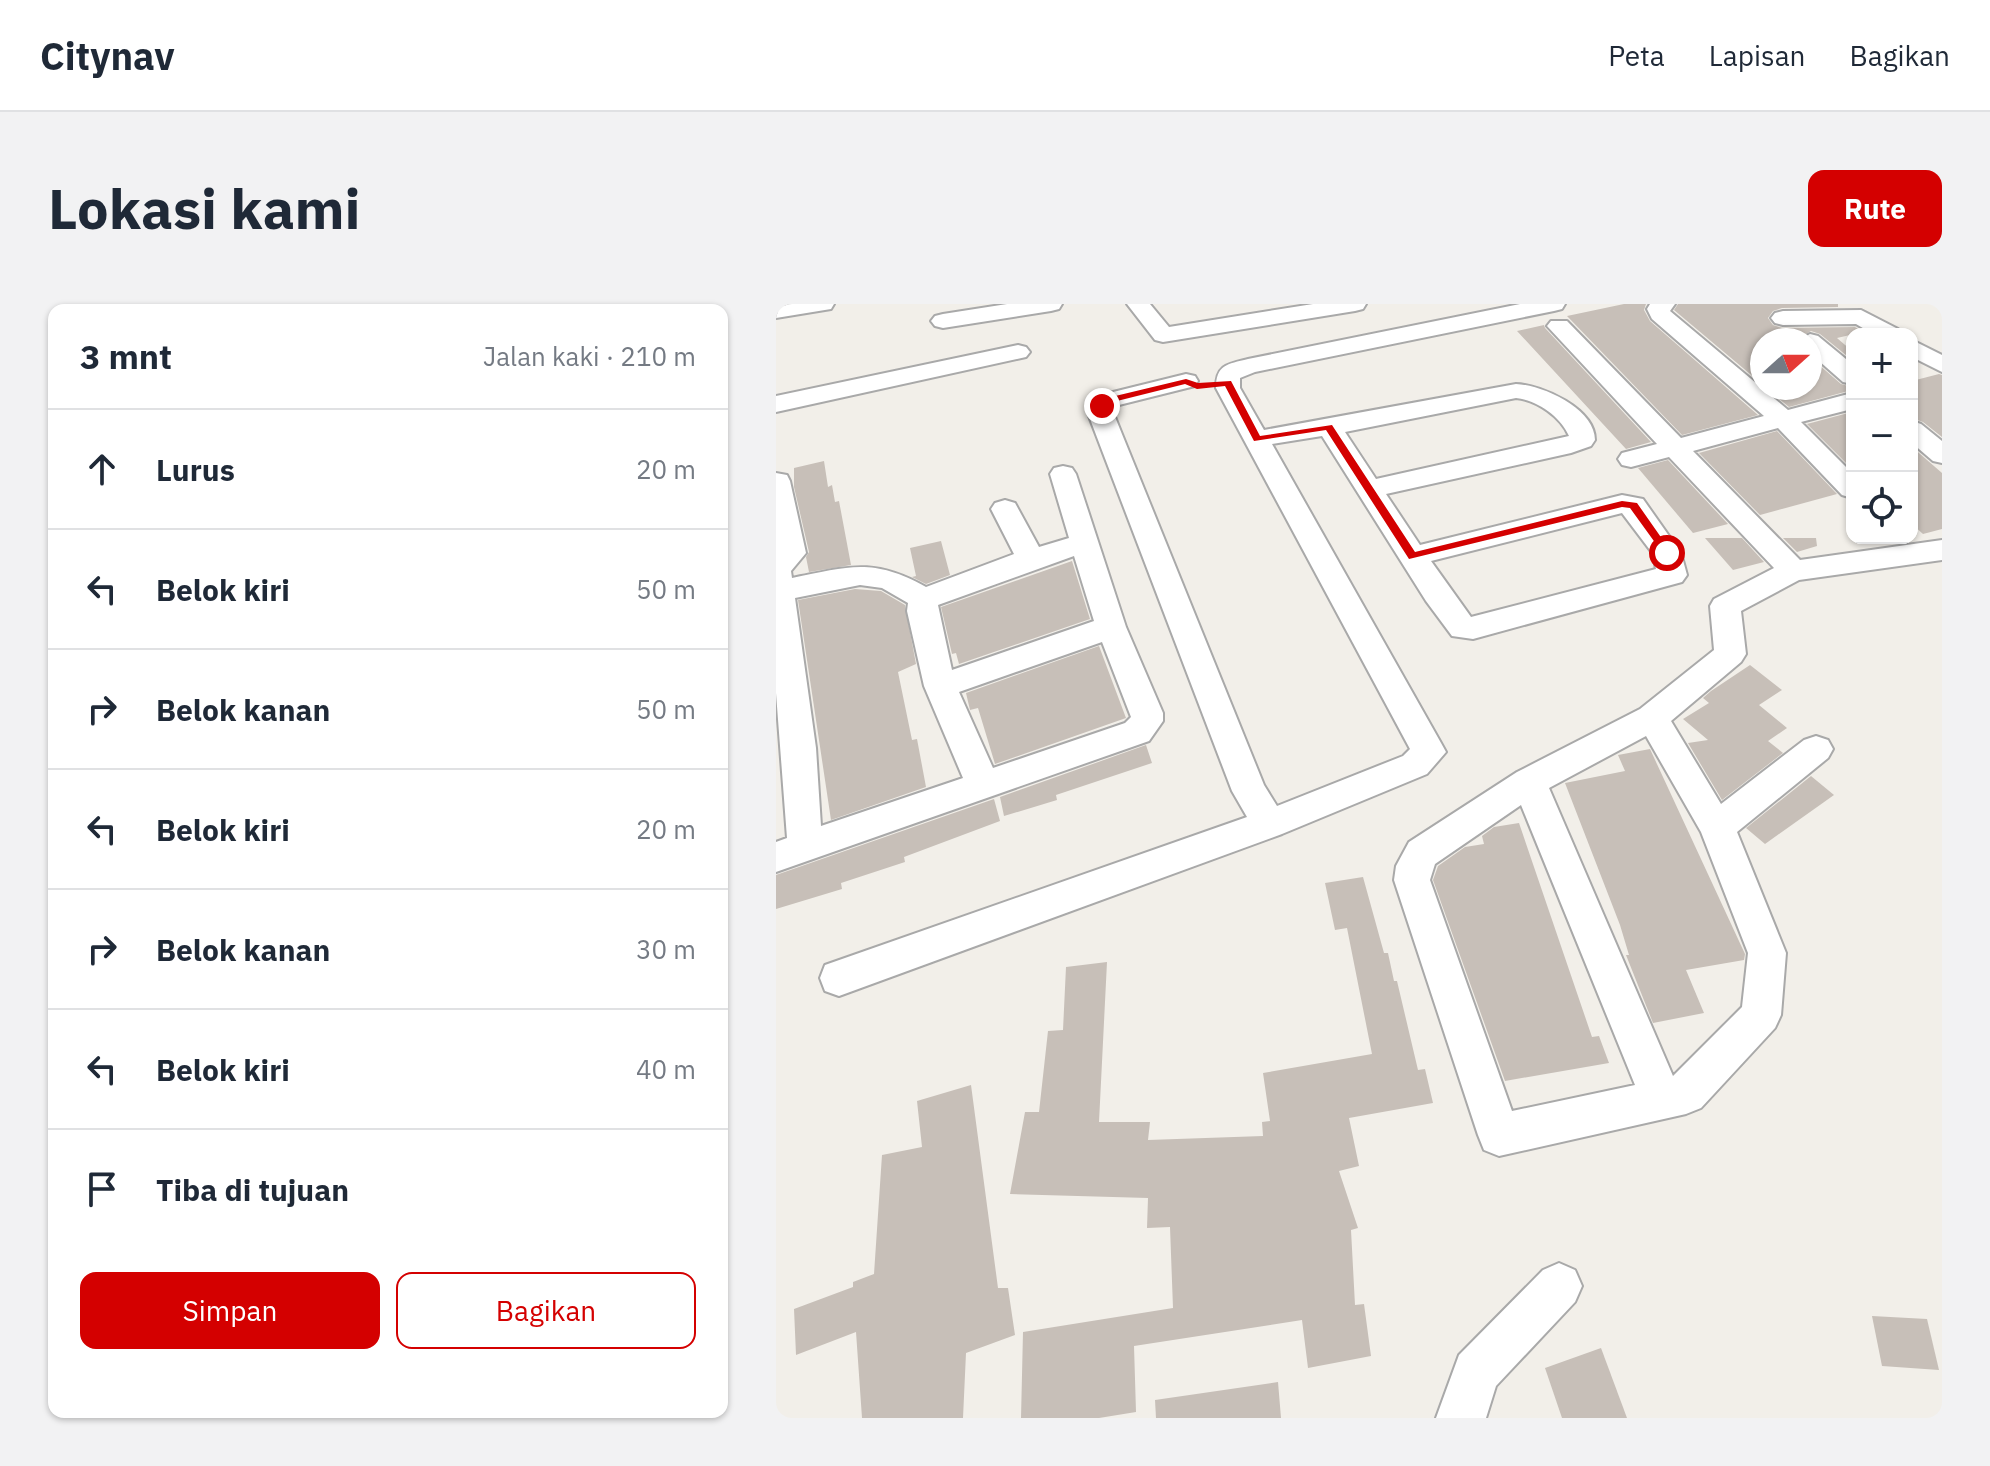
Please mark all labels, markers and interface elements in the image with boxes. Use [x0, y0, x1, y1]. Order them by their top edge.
text: Citynav [40, 31, 175, 80]
text: Peta [1608, 37, 1665, 74]
text: Lapisan [1709, 37, 1806, 74]
text: Bagikan [1850, 37, 1950, 74]
button: Rute [1808, 170, 1942, 247]
text: Lokasi kami [48, 172, 361, 244]
north arrow [1750, 328, 1822, 400]
map controls [1846, 328, 1918, 544]
button: + [1846, 328, 1918, 400]
text: 3 mnt [80, 334, 172, 378]
text: Jalan kaki · 210 m [483, 339, 696, 373]
route end [1084, 388, 1120, 424]
button: − [1846, 400, 1918, 472]
icon: ahead [80, 447, 124, 491]
text: Lurus [156, 450, 235, 489]
text: 20 m [636, 452, 696, 486]
button: locate [1846, 472, 1918, 544]
route start [1649, 535, 1685, 571]
icon: left [80, 567, 124, 611]
text: Belok kiri [156, 570, 290, 609]
text: 50 m [636, 572, 696, 606]
icon: right [80, 687, 124, 731]
text: Belok kanan [156, 690, 330, 729]
text: 50 m [636, 692, 696, 726]
icon: left [80, 807, 124, 851]
text: Belok kiri [156, 810, 290, 849]
text: 20 m [636, 812, 696, 846]
icon: right [80, 927, 124, 971]
text: Belok kanan [156, 930, 330, 969]
text: 30 m [636, 932, 696, 966]
icon: left [80, 1047, 124, 1091]
text: Belok kiri [156, 1050, 290, 1089]
text: 40 m [636, 1052, 696, 1086]
icon: arrive [80, 1167, 124, 1211]
text: Tiba di tujuan [156, 1170, 349, 1209]
button: Simpan [80, 1272, 380, 1349]
button: Bagikan [396, 1272, 696, 1349]

